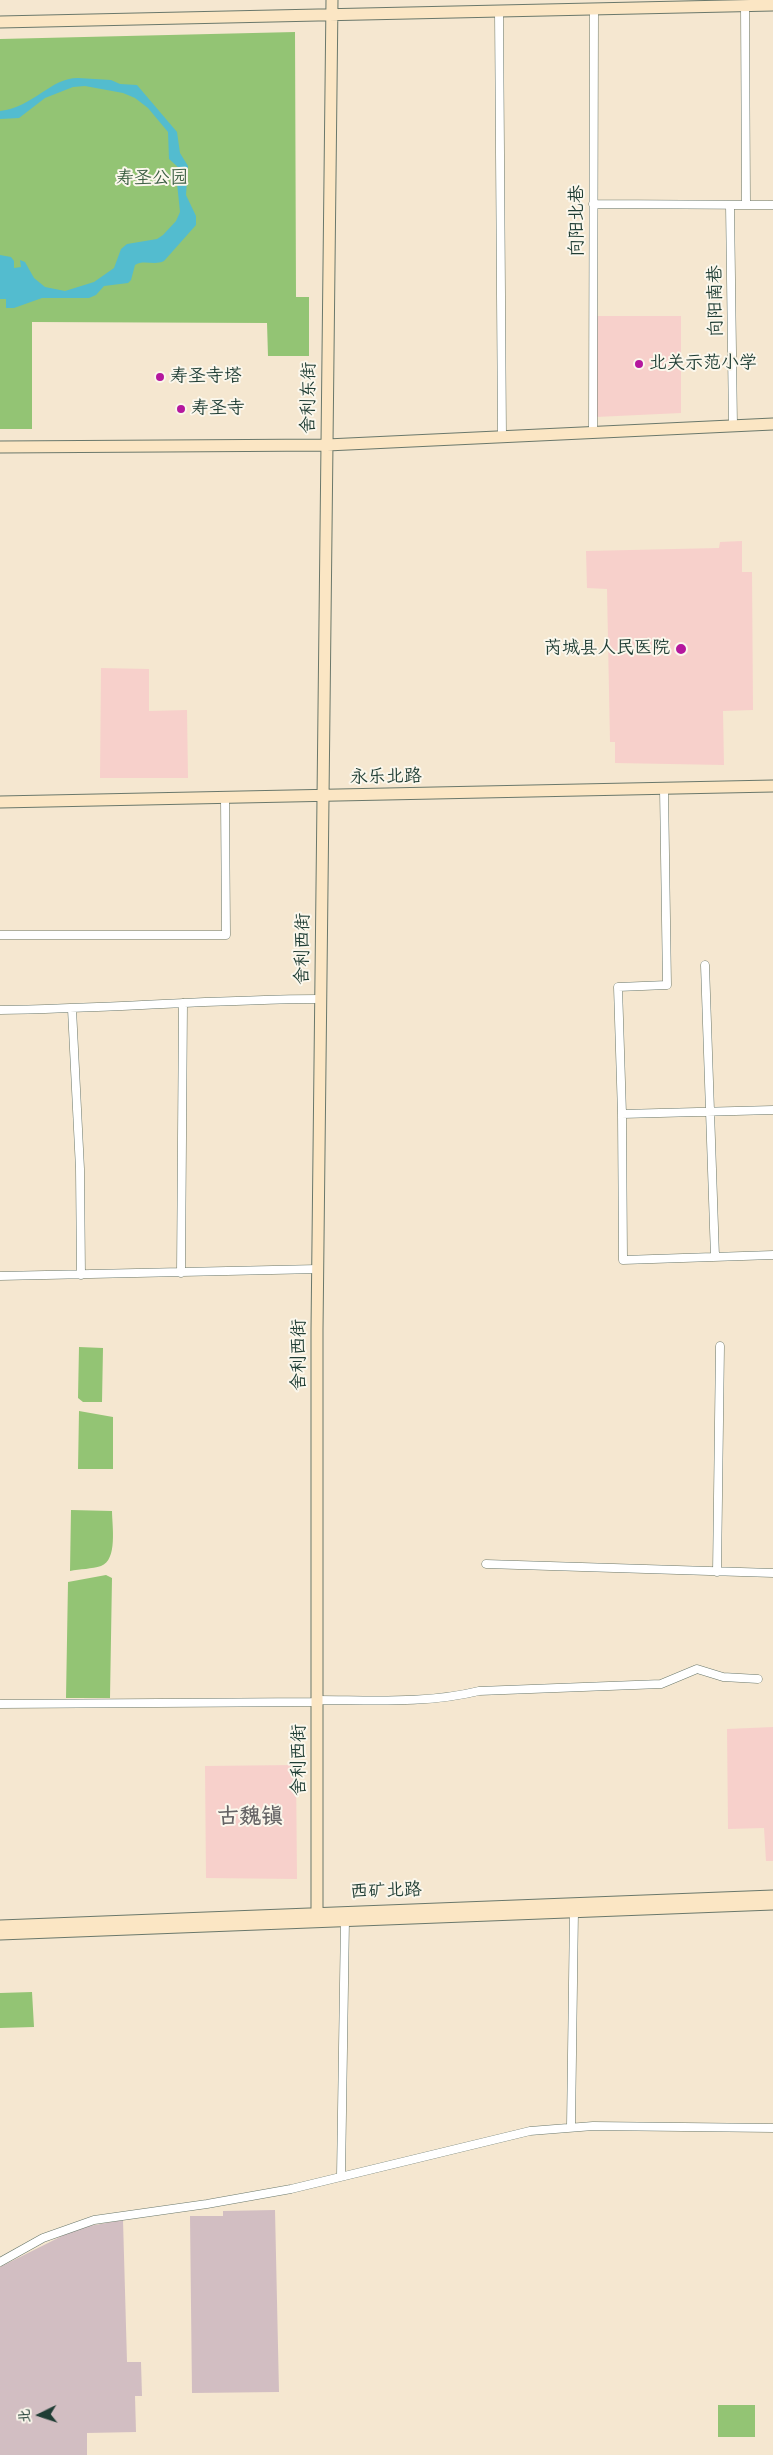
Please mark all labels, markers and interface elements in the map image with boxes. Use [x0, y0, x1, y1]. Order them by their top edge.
park label: 寿圣公园 [116, 168, 188, 190]
street label: 向阳北巷 [567, 185, 589, 257]
street label: 向阳南巷 [706, 265, 728, 337]
place label: 北关示范小学 [649, 353, 757, 375]
marker: 北关示范小学 [633, 358, 645, 370]
street label: 舍利东街 [299, 362, 321, 434]
place label: 寿圣寺塔 [170, 366, 242, 388]
marker: 寿圣寺塔 [154, 371, 166, 383]
place label: 寿圣寺 [191, 398, 245, 420]
marker: 寿圣寺 [175, 403, 187, 415]
place label: 芮城县人民医院 [544, 638, 670, 660]
marker: 芮城县人民医院 [674, 642, 688, 656]
street label: 永乐北路 [350, 767, 422, 789]
street label: 舍利西街 [293, 913, 315, 985]
street label: 舍利西街 [289, 1319, 311, 1391]
street label: 舍利西街 [289, 1724, 311, 1796]
district label: 古魏镇 [217, 1805, 283, 1831]
street label: 西矿北路 [350, 1880, 422, 1904]
north arrow [15, 2390, 65, 2440]
text: 北 [16, 2408, 35, 2424]

